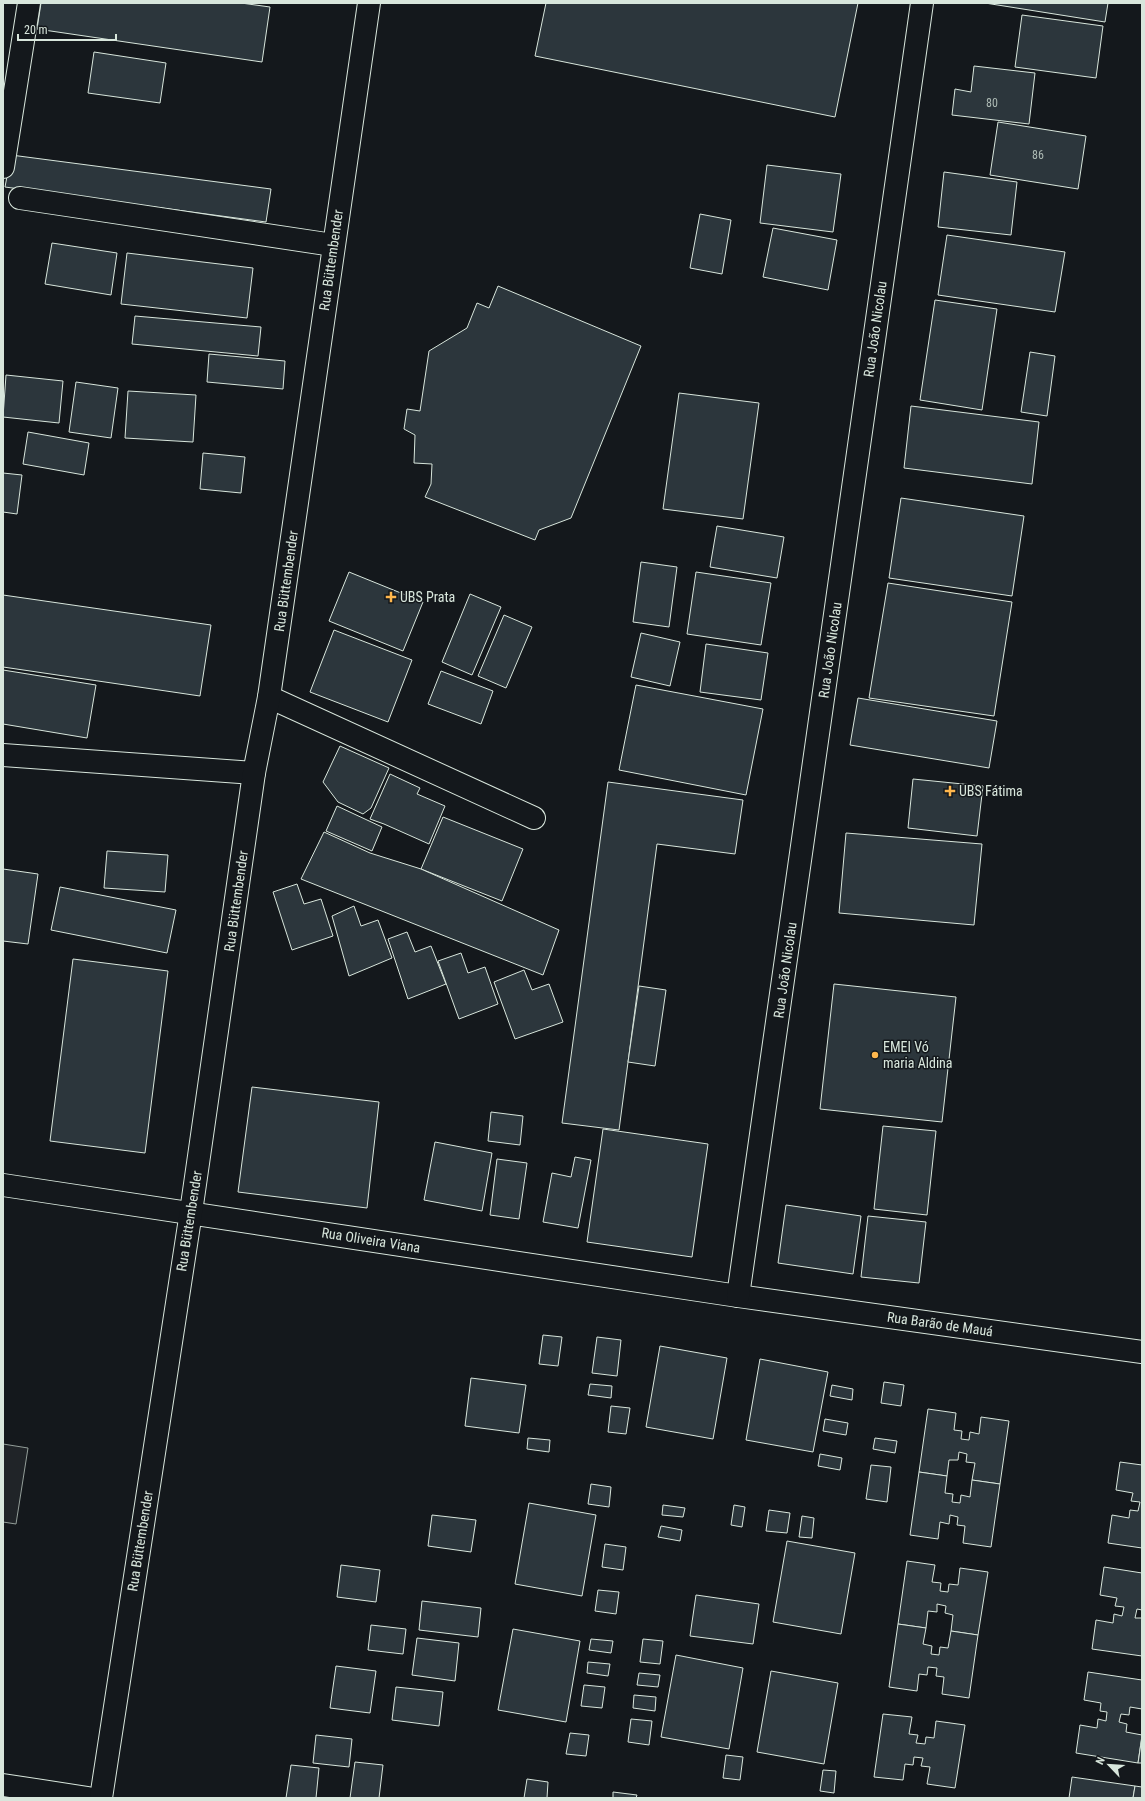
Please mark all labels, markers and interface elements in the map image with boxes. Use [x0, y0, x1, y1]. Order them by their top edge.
scale bar [18, 16, 116, 42]
text: 20 m [24, 23, 48, 37]
house number: 80 [986, 96, 998, 110]
house number: 86 [1032, 148, 1044, 162]
street label: Rua Büttembender [316, 208, 346, 312]
street label: Rua João Nicolau [860, 280, 890, 378]
street label: Rua Büttembender [271, 529, 301, 633]
place label: UBS Prata [400, 589, 455, 605]
marker: UBS Prata [385, 591, 397, 603]
street label: Rua João Nicolau [815, 601, 845, 699]
place label: UBS Fátima [959, 783, 1023, 799]
marker: UBS Fátima [944, 785, 956, 797]
street label: Rua Büttembender [221, 849, 251, 953]
street label: Rua João Nicolau [770, 921, 800, 1019]
place label: EMEI Vó maria Aldina [883, 1039, 953, 1071]
marker: EMEI Vó maria Aldina [870, 1050, 880, 1060]
street label: Rua Büttembender [173, 1169, 205, 1273]
street label: Rua Oliveira Viana [320, 1224, 422, 1256]
street label: Rua Barão de Mauá [886, 1309, 994, 1339]
street label: Rua Büttembender [124, 1489, 156, 1593]
north arrow [1089, 1745, 1129, 1785]
text: N [1093, 1755, 1108, 1767]

